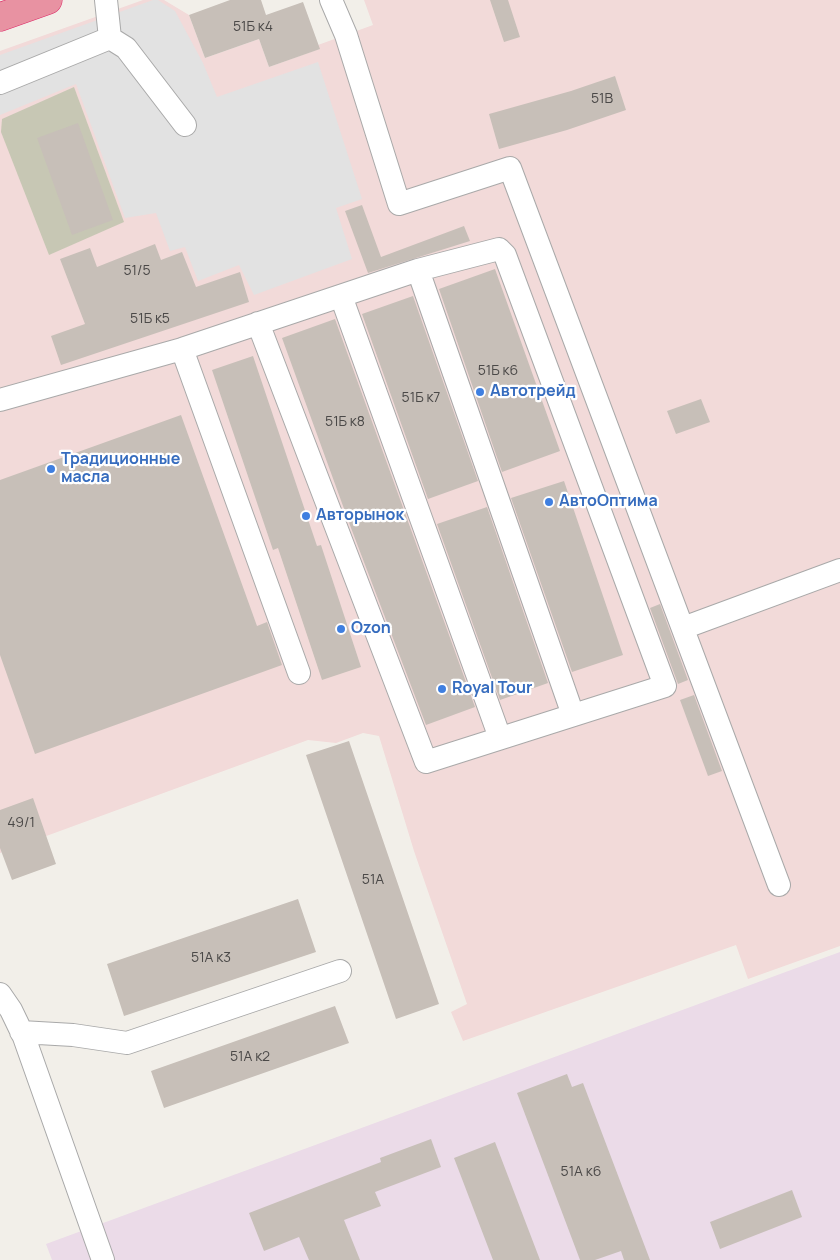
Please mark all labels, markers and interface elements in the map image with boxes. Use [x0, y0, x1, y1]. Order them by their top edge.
house number: 51Б к4 [233, 19, 273, 35]
house number: 51В [591, 91, 613, 107]
house number: 51/5 [123, 263, 151, 279]
house number: 51Б к5 [130, 311, 170, 327]
house number: 51Б к6 [478, 363, 518, 379]
place label: Автотрейд [490, 382, 576, 402]
marker: Автотрейд [474, 386, 486, 398]
house number: 51Б к7 [402, 390, 440, 406]
house number: 51Б к8 [325, 414, 365, 430]
place label: Традиционные масла [61, 450, 180, 488]
marker: Традиционные масла [45, 463, 57, 475]
place label: АвтоОптима [559, 492, 658, 512]
marker: АвтоОптима [543, 496, 555, 508]
place label: Авторынок [316, 506, 404, 526]
marker: Авторынок [300, 510, 312, 522]
place label: Ozon [351, 619, 391, 639]
marker: Ozon [335, 623, 347, 635]
place label: Royal Tour [452, 679, 532, 699]
marker: Royal Tour [436, 683, 448, 695]
house number: 49/1 [7, 815, 35, 831]
house number: 51А [362, 872, 384, 888]
house number: 51А к3 [191, 950, 231, 966]
house number: 51А к2 [230, 1049, 270, 1065]
house number: 51А к6 [561, 1164, 601, 1180]

